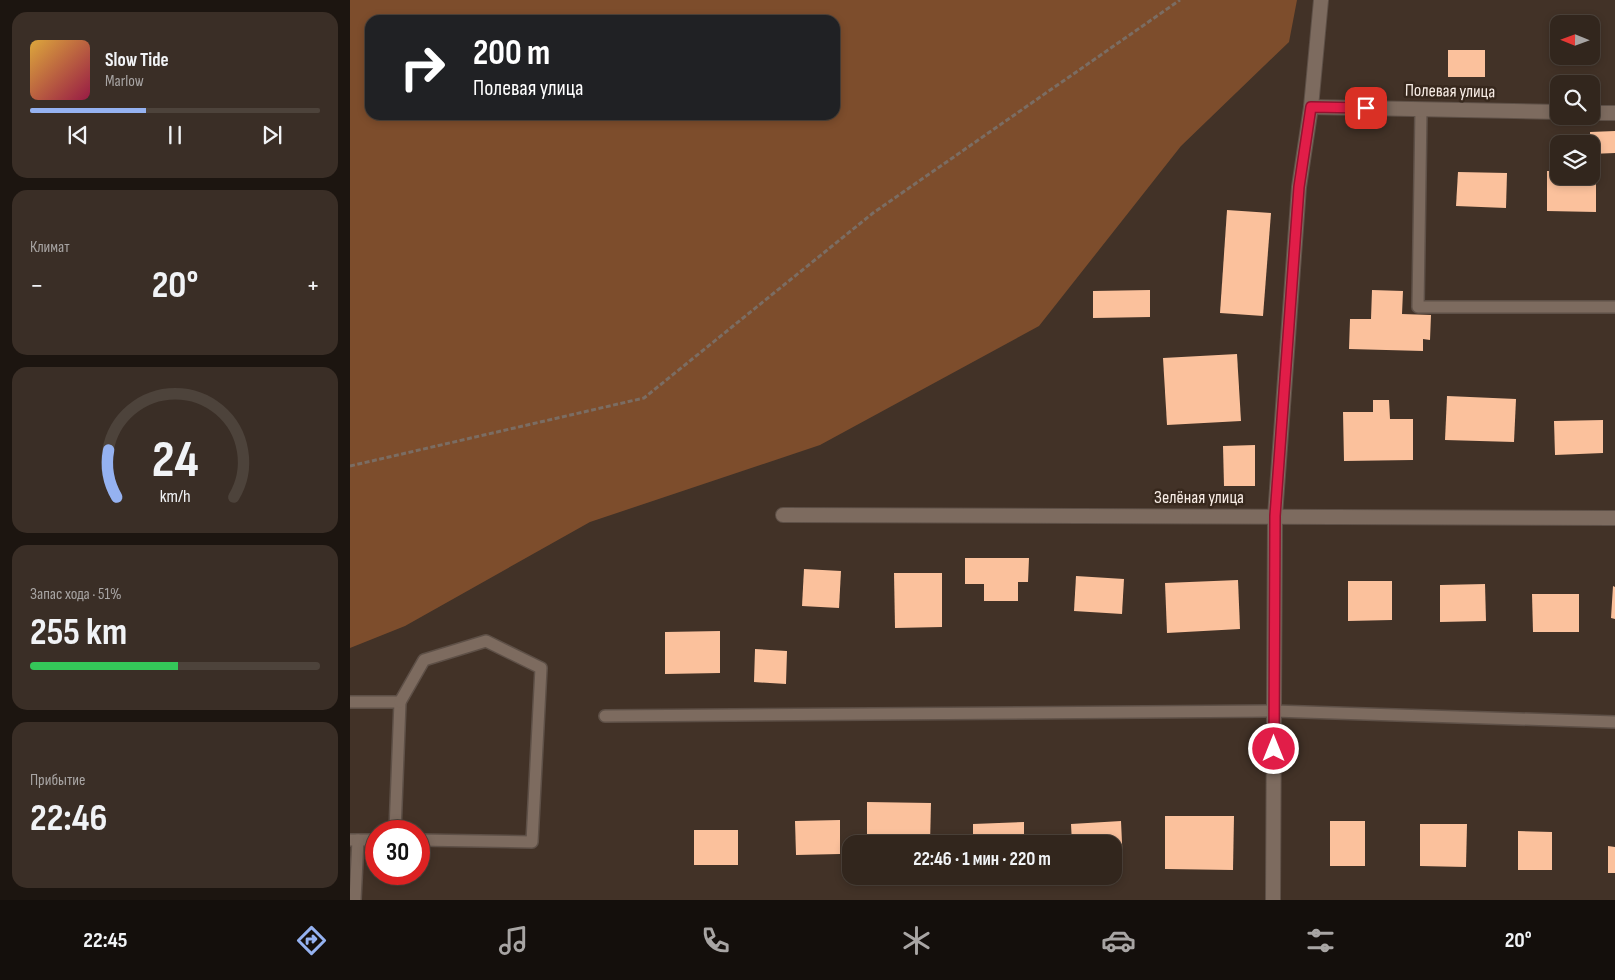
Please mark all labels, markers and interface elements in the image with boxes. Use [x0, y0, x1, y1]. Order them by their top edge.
north arrow [1550, 15, 1600, 65]
map controls [1550, 15, 1600, 185]
text: 200 m [473, 32, 550, 75]
icon: right [390, 35, 455, 100]
text: Slow Tide [105, 49, 169, 72]
text: Marlow [105, 72, 144, 91]
text: Полевая улица [473, 75, 584, 102]
button: search [1550, 75, 1600, 125]
street label: Полевая улица [1405, 80, 1495, 102]
pin [1345, 87, 1387, 129]
icon: arrive [1352, 94, 1380, 122]
icon: previous [64, 121, 92, 149]
icon: pause [161, 121, 189, 149]
icon: next [258, 121, 286, 149]
button: layers [1550, 135, 1600, 185]
text: Климат [30, 238, 70, 257]
text: 20° [152, 263, 198, 308]
text: − [30, 269, 44, 302]
text: + [306, 269, 320, 302]
text: 24 [152, 429, 198, 492]
text: km/h [160, 486, 190, 507]
street label: Зелёная улица [1154, 487, 1244, 508]
text: Запас хода · 51% [30, 585, 122, 604]
text: 255 km [30, 610, 127, 655]
position arrow [1247, 722, 1299, 774]
text: Прибытие [30, 771, 85, 790]
text: 22:46 [30, 796, 107, 841]
speed limit sign: 30 [365, 820, 430, 885]
text: 22:46 · 1 мин · 220 m [913, 848, 1051, 871]
icon: directions [294, 923, 329, 958]
icon: music [496, 923, 531, 958]
icon: phone [698, 923, 733, 958]
icon: climate [899, 923, 934, 958]
icon: car [1101, 923, 1136, 958]
icon: filters [1303, 923, 1338, 958]
text: 22:45 [83, 927, 127, 954]
text: 20° [1505, 927, 1532, 954]

